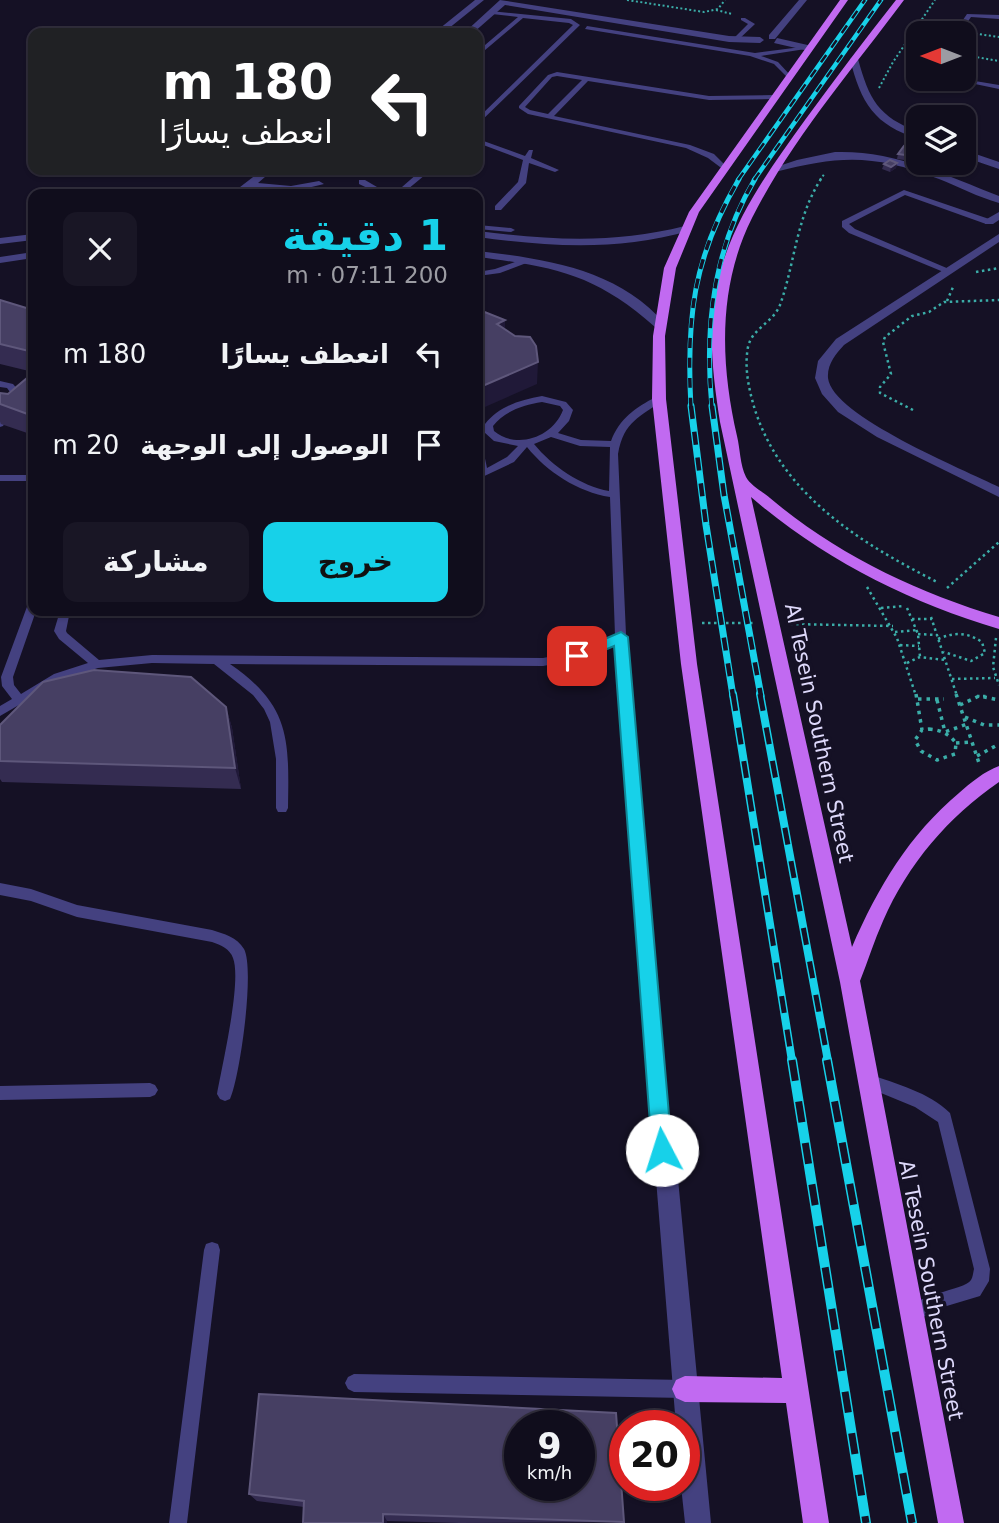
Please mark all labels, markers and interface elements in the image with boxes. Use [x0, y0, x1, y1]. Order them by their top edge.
north arrow [906, 21, 976, 91]
map controls [906, 21, 976, 175]
text: 180 m [163, 54, 333, 111]
icon: left [357, 56, 448, 147]
button: layers [906, 105, 976, 175]
text: انعطف يسارًا [159, 113, 333, 151]
text: 1 دقيقة [282, 211, 448, 260]
button: close [63, 212, 137, 286]
text: 200 m · 07:11 [286, 262, 448, 288]
icon: left [410, 335, 448, 373]
text: 180 m [63, 339, 146, 369]
text: انعطف يسارًا [220, 339, 389, 369]
icon: arrive [410, 426, 448, 464]
text: 20 m [53, 430, 119, 460]
text: الوصول إلى الوجهة [140, 430, 389, 460]
button: مشاركة [63, 522, 249, 602]
button: خروج [263, 522, 448, 602]
street label: Al Tesein Southern Street [780, 601, 858, 865]
pin [547, 626, 607, 686]
icon: arrive [558, 637, 596, 675]
position arrow [625, 1113, 699, 1187]
street label: Al Tesein Southern Street [894, 1158, 968, 1422]
speed limit sign: 20 [609, 1410, 700, 1501]
text: 9 [537, 1426, 562, 1466]
text: km/h [527, 1462, 572, 1483]

